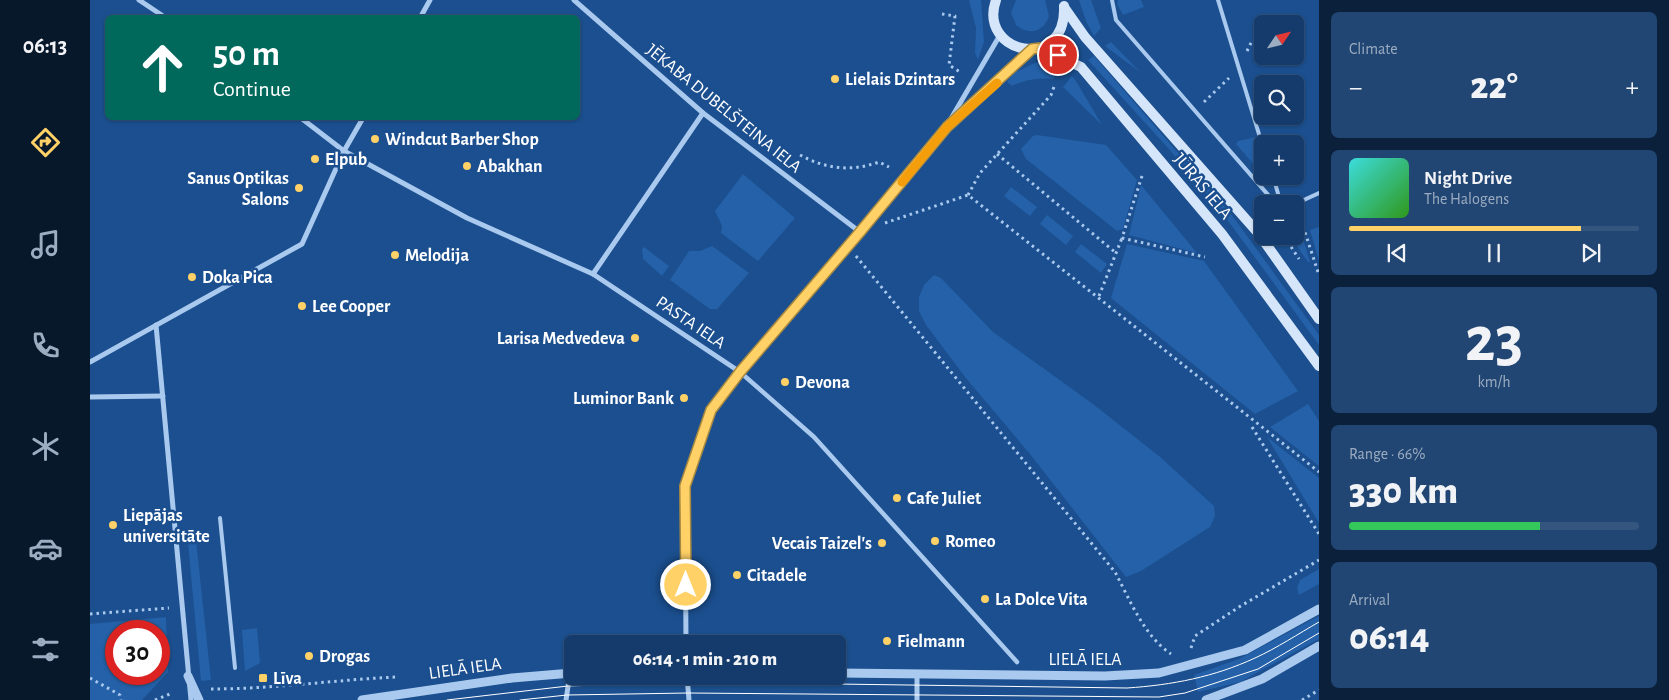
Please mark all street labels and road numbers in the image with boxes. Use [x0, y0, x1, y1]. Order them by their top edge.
street label: JĒKABA DUBELŠTEINA IELA [642, 38, 807, 177]
street label: JŪRAS IELA [1170, 149, 1237, 224]
street label: PASTA IELA [652, 293, 729, 353]
street label: LIELĀ IELA [1048, 649, 1122, 669]
street label: LIELĀ IELA [427, 653, 503, 683]

